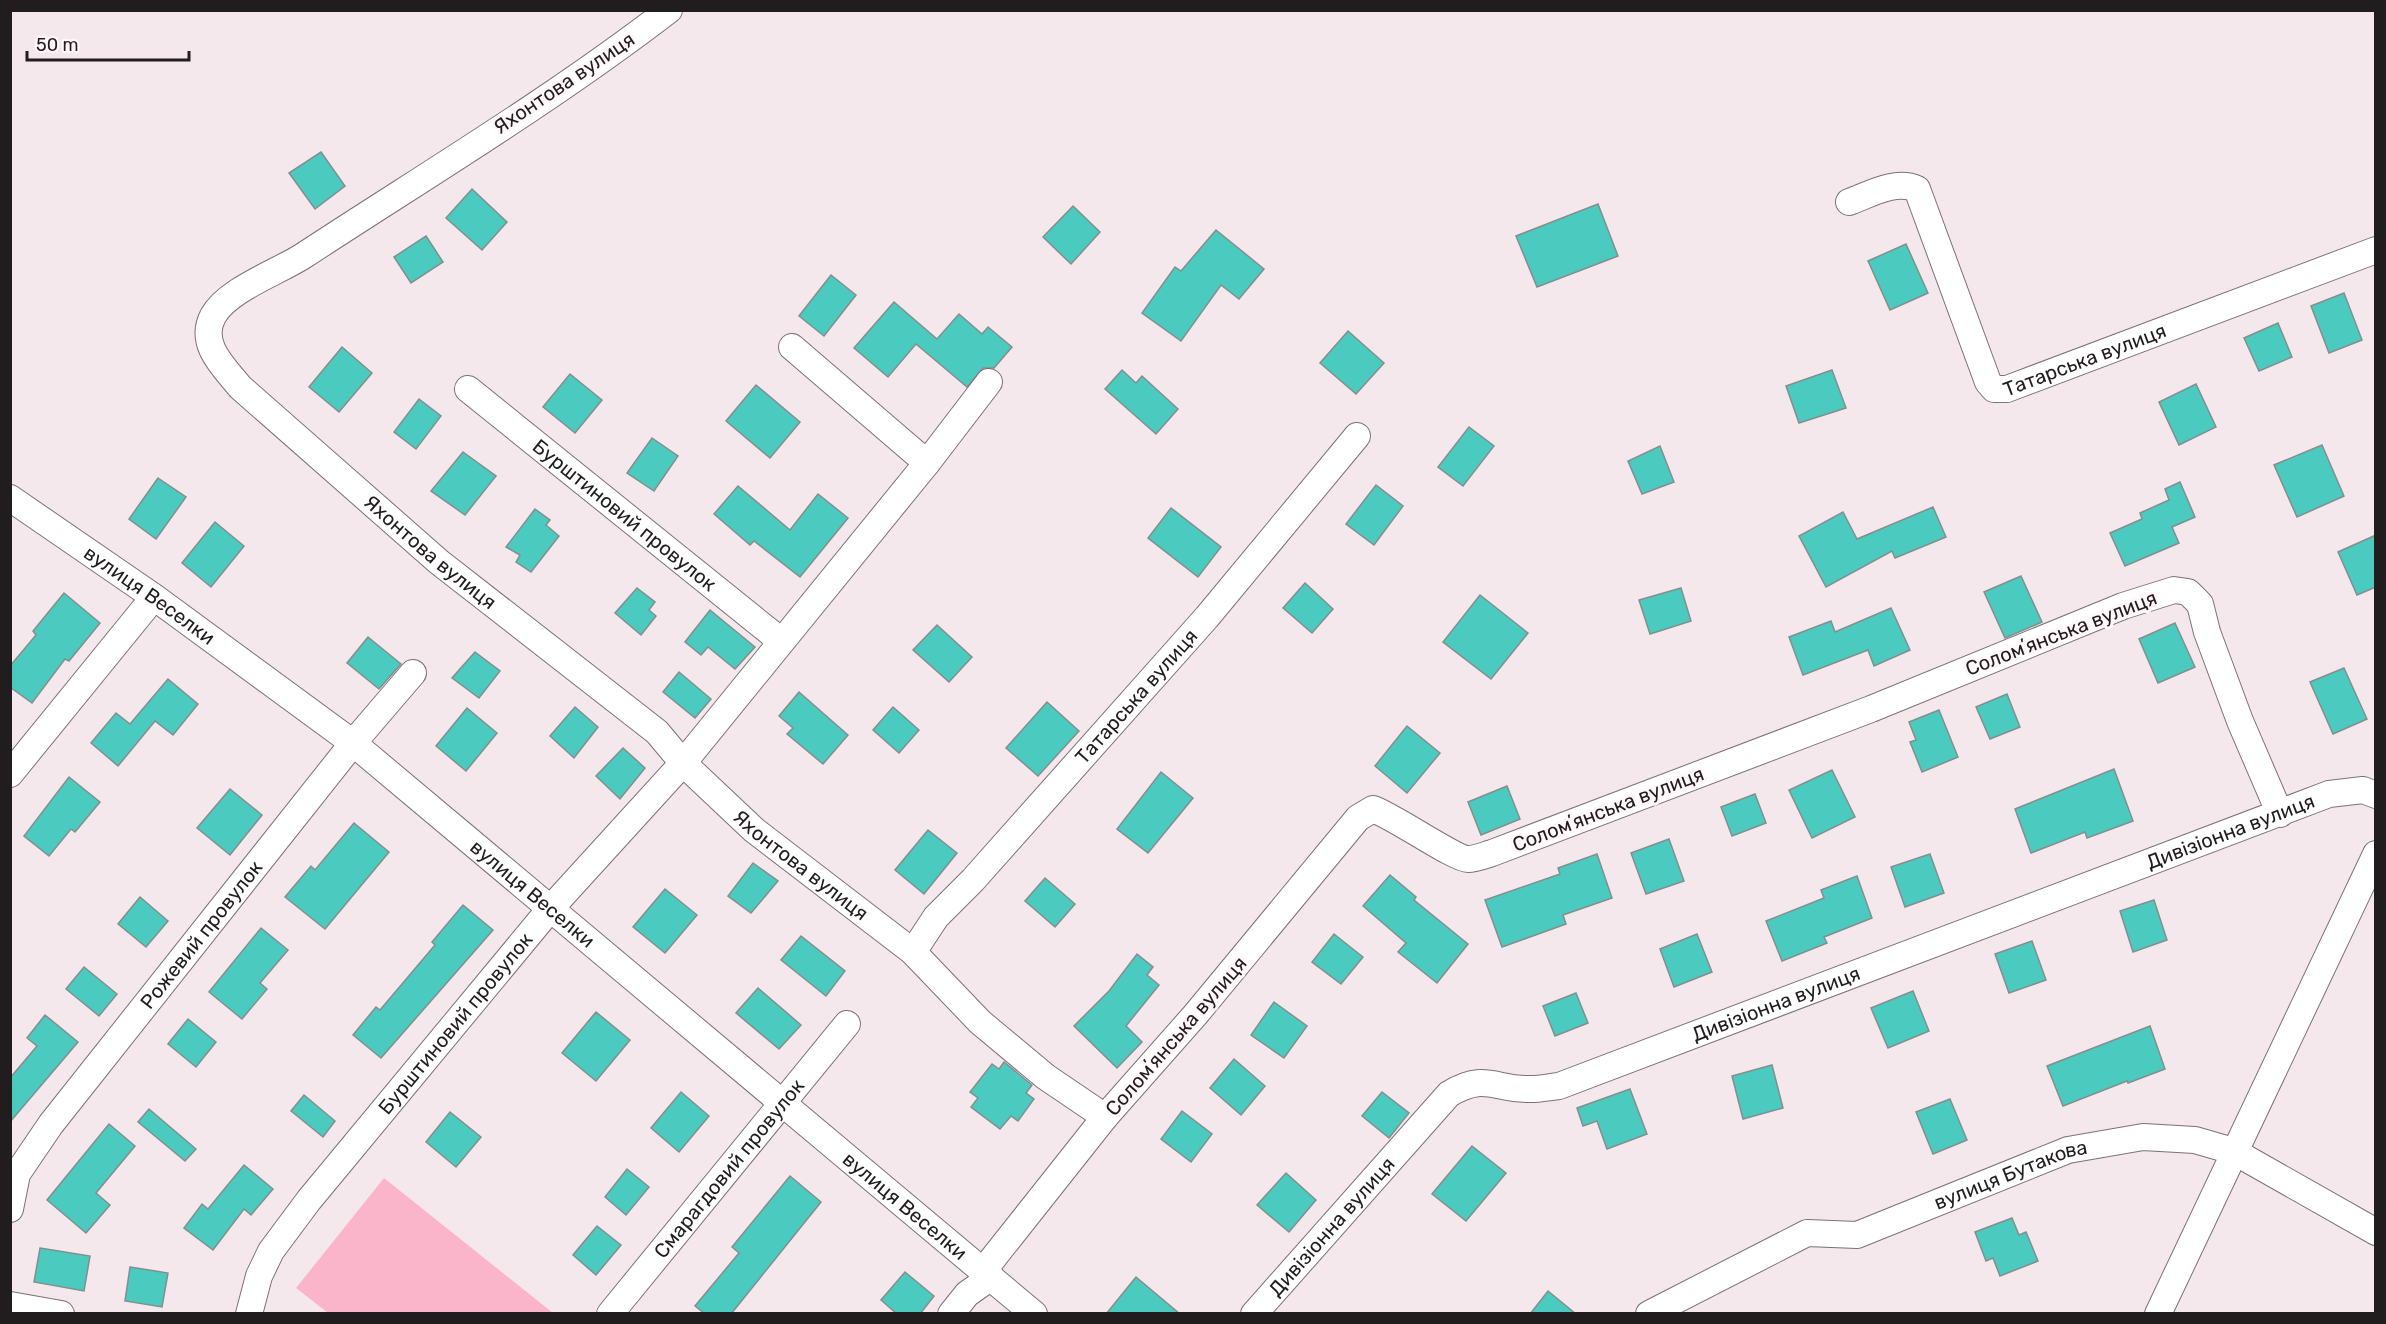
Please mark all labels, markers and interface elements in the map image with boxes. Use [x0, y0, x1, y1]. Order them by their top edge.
scale bar [27, 24, 189, 62]
street label: Яхонтова вулиця [489, 27, 639, 139]
text: 50 m [36, 34, 79, 56]
street label: Татарська вулиця [2000, 318, 2169, 401]
street label: Бурштиновий провулок [528, 434, 721, 596]
street label: Яхонтова вулиця [359, 490, 501, 614]
street label: вулиця Веселки [79, 541, 220, 650]
street label: Соломʼянська вулиця [1962, 585, 2160, 681]
street label: Татарська вулиця [1070, 624, 1203, 769]
street label: Соломʼянська вулиця [1509, 761, 1707, 857]
street label: Дивізіонна вулиця [2143, 789, 2318, 874]
street label: Яхонтова вулиця [728, 805, 873, 925]
street label: вулиця Веселки [466, 835, 600, 953]
street label: Рожевий провулок [135, 855, 268, 1014]
street label: Бурштиновий провулок [373, 927, 538, 1119]
street label: Соломʼянська вулиця [1100, 951, 1252, 1121]
street label: Дивізіонна вулиця [1689, 961, 1864, 1046]
street label: Смарагдовий провулок [649, 1074, 809, 1263]
street label: вулиця Бутакова [1931, 1135, 2089, 1215]
street label: вулиця Веселки [838, 1147, 972, 1265]
street label: Дивізіонна вулиця [1264, 1152, 1400, 1301]

